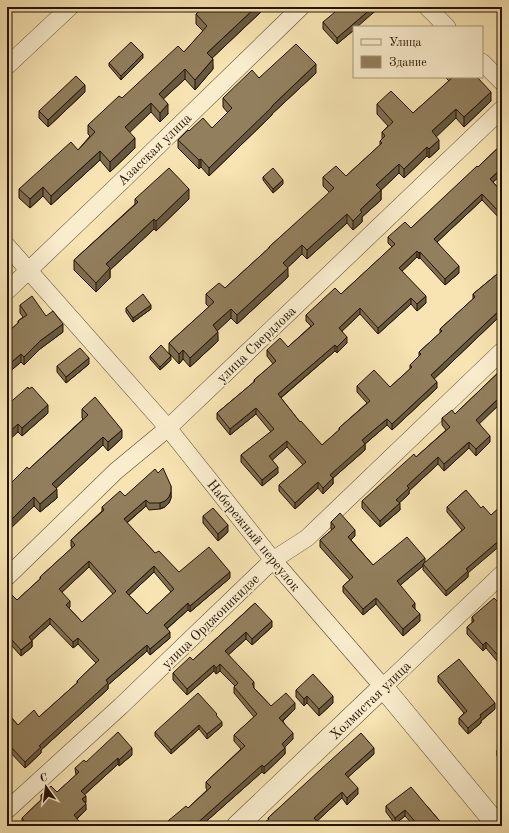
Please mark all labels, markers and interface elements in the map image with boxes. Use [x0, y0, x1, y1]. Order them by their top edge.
legend [353, 26, 483, 78]
text: Улица [389, 37, 422, 49]
text: Здание [389, 57, 427, 69]
street label: Азасская улица [115, 111, 194, 188]
street label: улица Свердлова [215, 304, 299, 386]
street label: Набережный переулок [204, 477, 302, 594]
street label: улица Орджоникидзе [159, 572, 262, 672]
street label: Холмистая улица [328, 659, 414, 743]
north arrow [26, 767, 66, 807]
text: С [39, 773, 49, 785]

